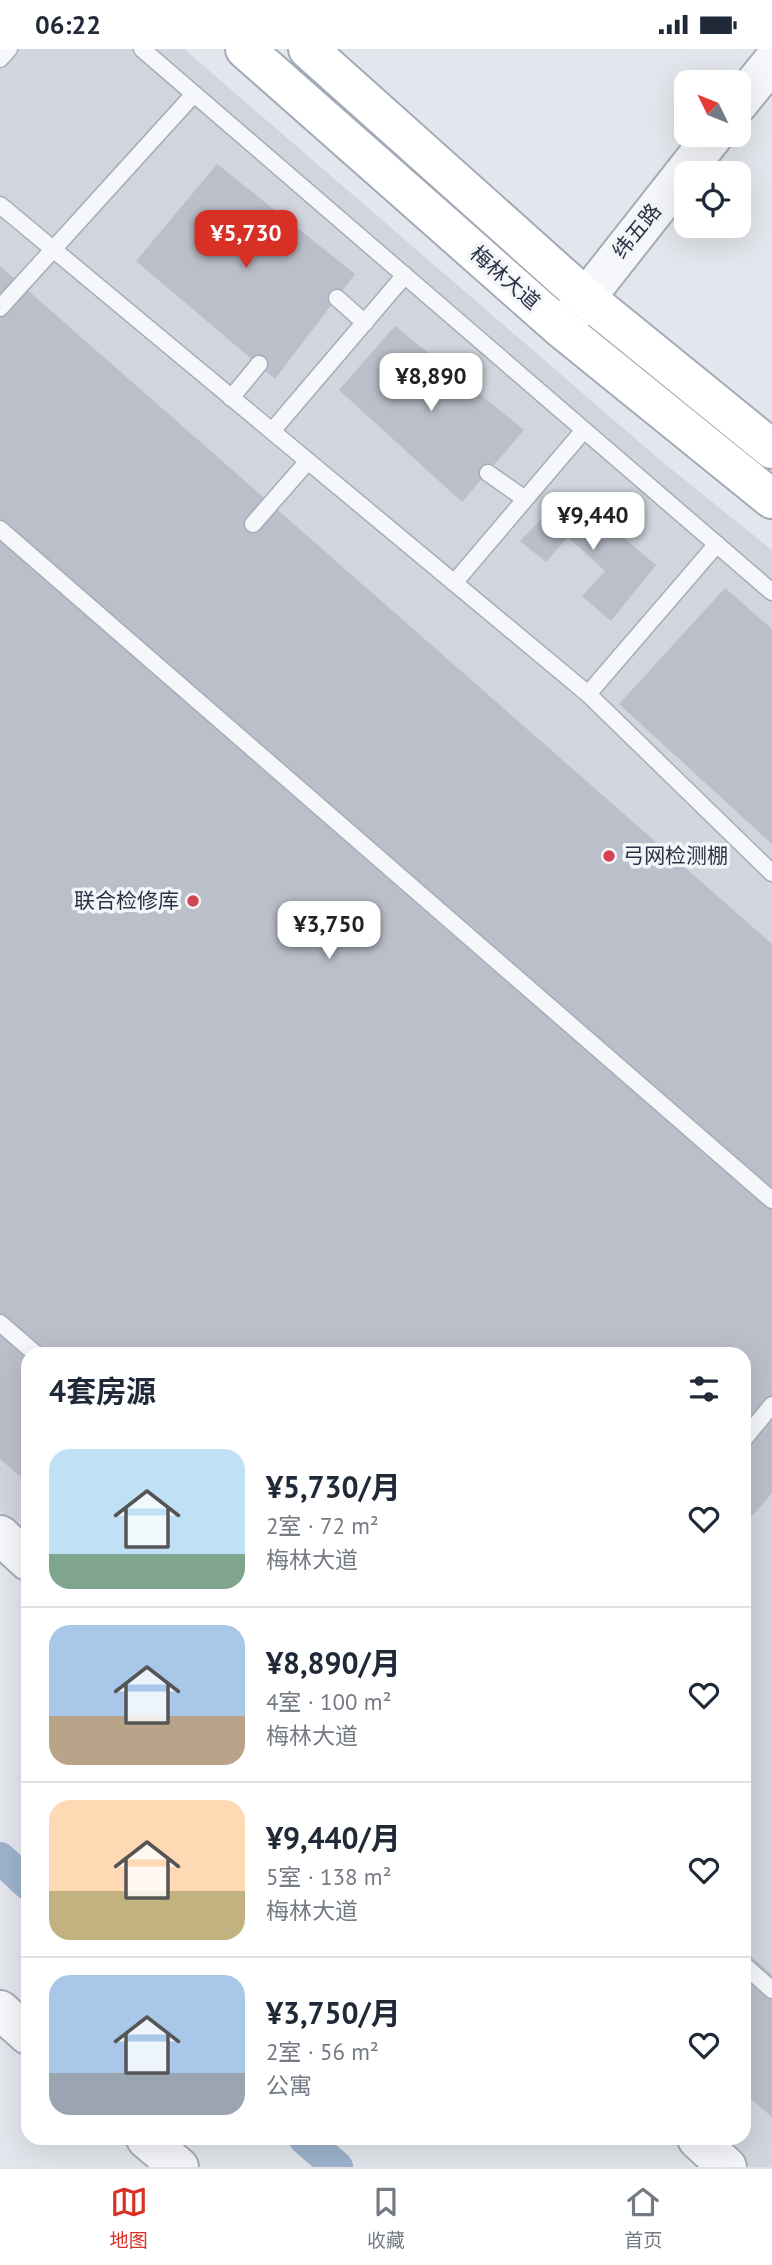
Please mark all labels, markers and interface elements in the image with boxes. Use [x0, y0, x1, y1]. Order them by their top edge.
text: 06:22 [35, 8, 101, 41]
north arrow [674, 70, 751, 147]
map controls [674, 70, 751, 238]
button: locate [674, 161, 751, 238]
street label: 纬五路 [606, 198, 667, 264]
pin: ¥5,730 [189, 211, 303, 270]
text: ¥5,730 [210, 218, 282, 247]
street label: 梅林大道 [465, 240, 546, 315]
pin: ¥8,890 [374, 353, 488, 413]
text: ¥8,890 [395, 361, 467, 390]
pin: ¥9,440 [536, 493, 650, 552]
text: ¥9,440 [557, 500, 629, 529]
place label: 弓网检测棚 [623, 842, 728, 869]
marker: 弓网检测棚 [601, 848, 617, 864]
place label: 联合检修库 [74, 887, 179, 914]
marker: 联合检修库 [185, 893, 201, 909]
pin: ¥3,750 [272, 901, 386, 961]
text: ¥3,750 [293, 909, 365, 938]
icon: filters [685, 1370, 723, 1408]
text: 4套房源 [49, 1371, 156, 1410]
text: ¥5,730/月 [266, 1467, 401, 1506]
icon: home [105, 1477, 189, 1561]
icon: heart [685, 1500, 723, 1538]
text: 2室 · 72 m² [266, 1511, 379, 1540]
text: 梅林大道 [266, 1545, 358, 1574]
text: ¥8,890/月 [266, 1643, 401, 1682]
icon: home [105, 1653, 189, 1737]
icon: heart [685, 1676, 723, 1714]
text: 4室 · 100 m² [266, 1687, 391, 1716]
text: 梅林大道 [266, 1721, 358, 1750]
text: ¥9,440/月 [266, 1818, 401, 1857]
icon: home [105, 1828, 189, 1912]
icon: heart [685, 1851, 723, 1889]
text: 5室 · 138 m² [266, 1862, 391, 1891]
text: 梅林大道 [266, 1896, 358, 1925]
text: ¥3,750/月 [266, 1993, 401, 2032]
icon: home [105, 2003, 189, 2087]
icon: heart [685, 2026, 723, 2064]
text: 2室 · 56 m² [266, 2037, 379, 2066]
text: 公寓 [266, 2071, 312, 2100]
tab: 地图 [110, 2183, 148, 2252]
tab: 收藏 [367, 2183, 405, 2252]
tab: 首页 [624, 2183, 662, 2252]

